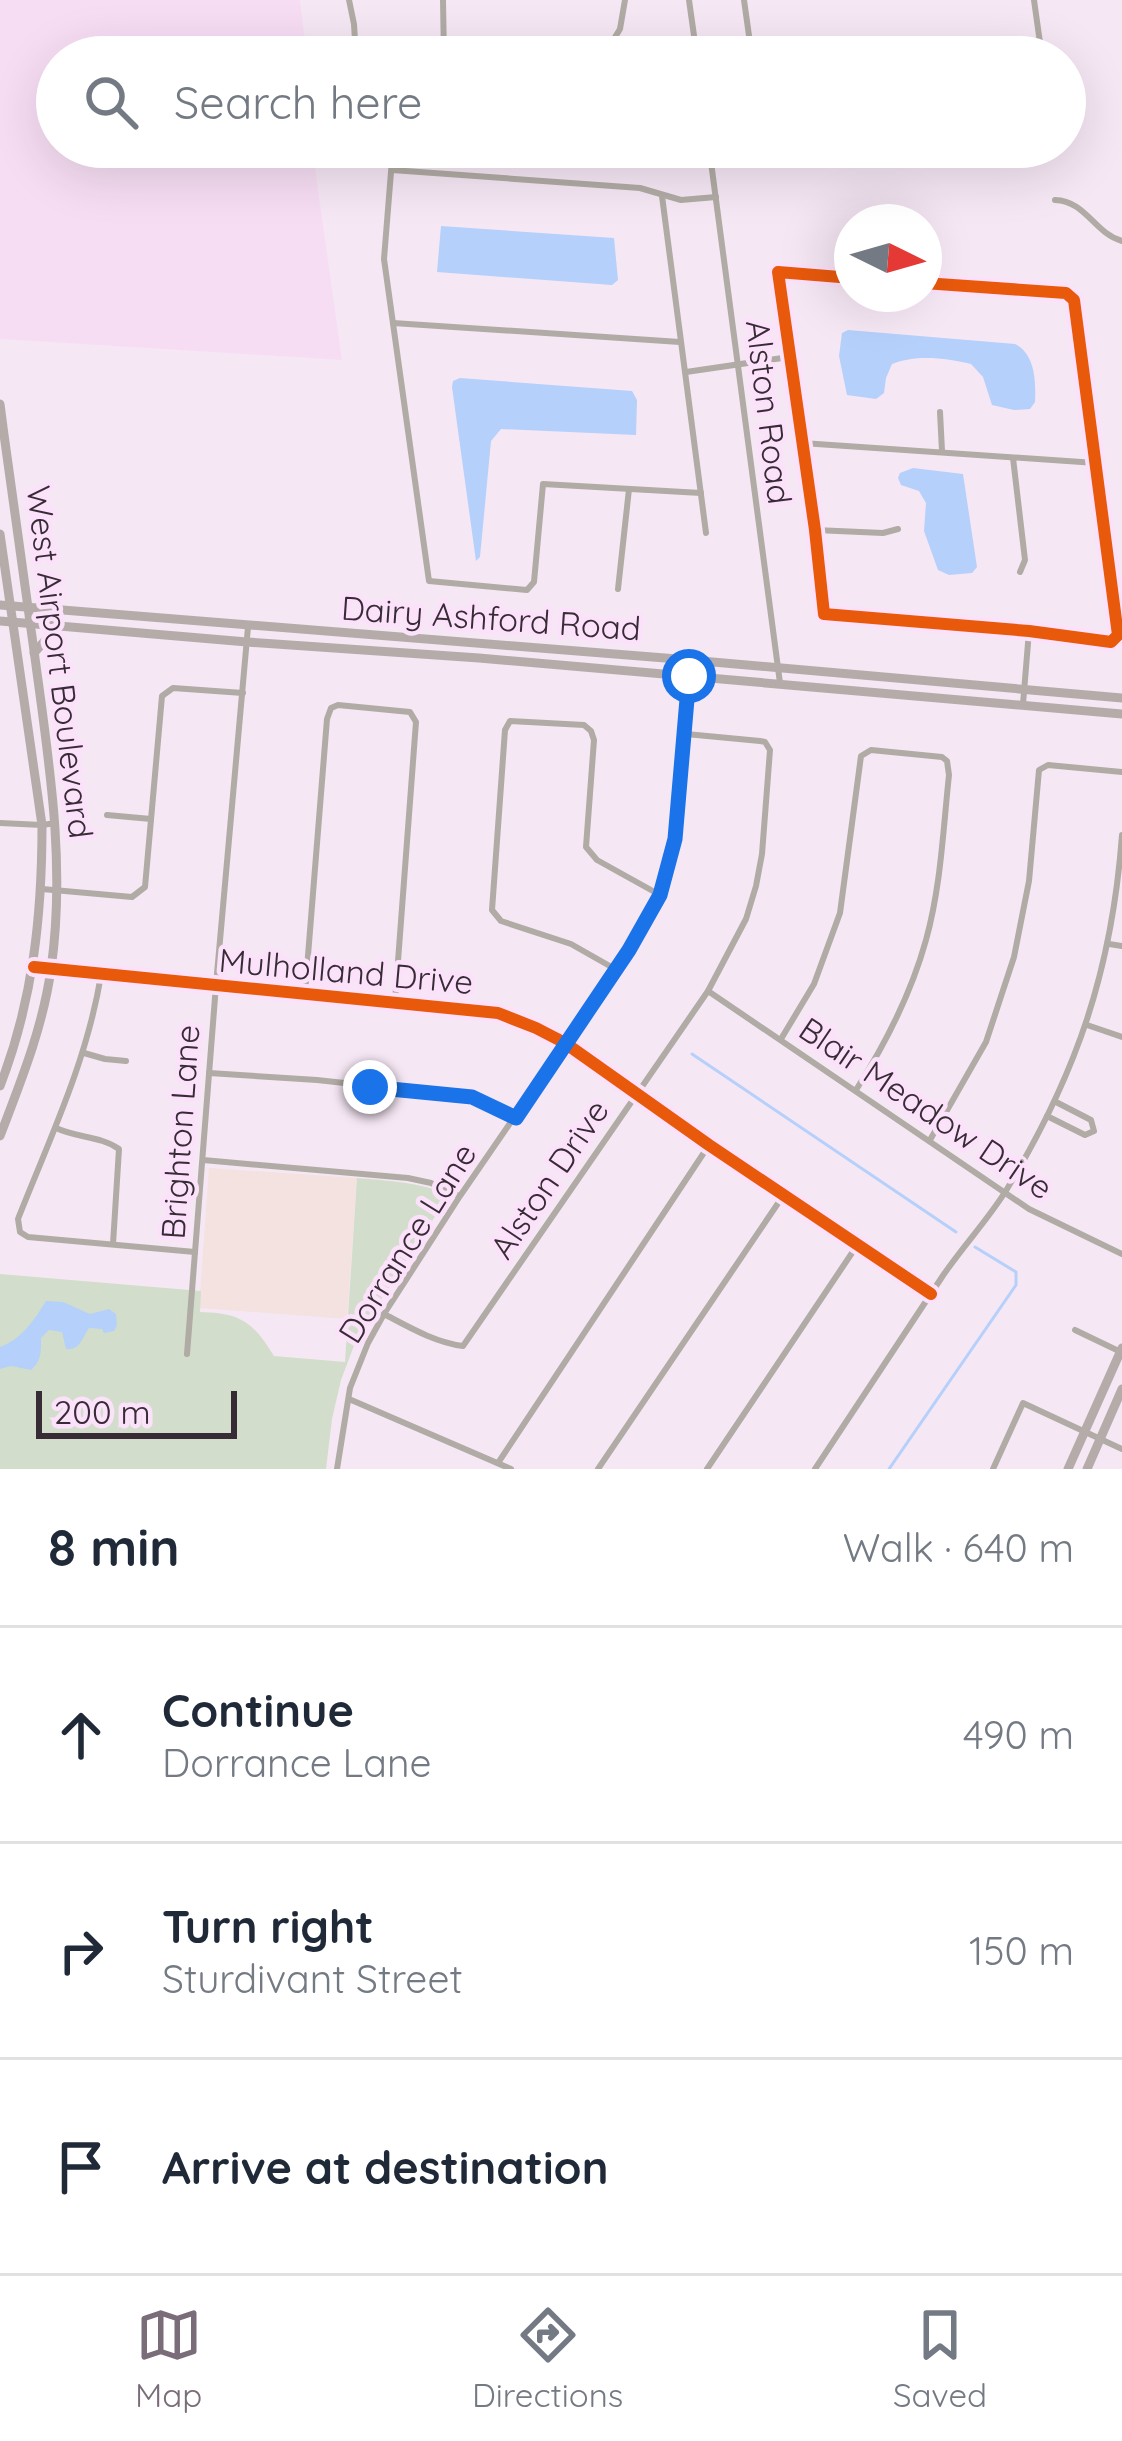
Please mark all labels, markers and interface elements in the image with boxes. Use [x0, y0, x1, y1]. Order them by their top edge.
search box [36, 36, 1086, 168]
icon: search [78, 69, 144, 135]
text: Search here [174, 74, 422, 130]
north arrow [834, 204, 942, 312]
street label: Alston Road [738, 317, 801, 506]
street label: West Airport Boulevard [19, 483, 102, 841]
street label: Dairy Ashford Road [340, 587, 642, 648]
route start [662, 649, 716, 703]
street label: Mulholland Drive [217, 939, 475, 1002]
street label: Blair Meadow Drive [792, 1008, 1061, 1208]
street label: Brighton Lane [152, 1023, 207, 1241]
route end [343, 1060, 397, 1114]
street label: Alston Drive [480, 1091, 617, 1266]
street label: Dorrance Lane [329, 1135, 484, 1350]
scale bar [36, 1385, 237, 1438]
text: 200 m [54, 1391, 151, 1432]
text: 8 min [48, 1515, 180, 1579]
text: Walk · 640 m [843, 1523, 1074, 1572]
text: Continue [162, 1682, 354, 1738]
icon: ahead [48, 1702, 114, 1768]
text: 490 m [963, 1710, 1074, 1759]
text: Dorrance Lane [162, 1738, 432, 1787]
text: Turn right [162, 1898, 374, 1954]
icon: right [48, 1918, 114, 1984]
text: 150 m [969, 1926, 1074, 1975]
text: Sturdivant Street [162, 1954, 463, 2003]
icon: arrive [48, 2134, 114, 2200]
text: Arrive at destination [162, 2139, 608, 2195]
tab: Map [135, 2302, 202, 2415]
tab: Directions [472, 2302, 623, 2415]
tab: Saved [893, 2302, 987, 2415]

